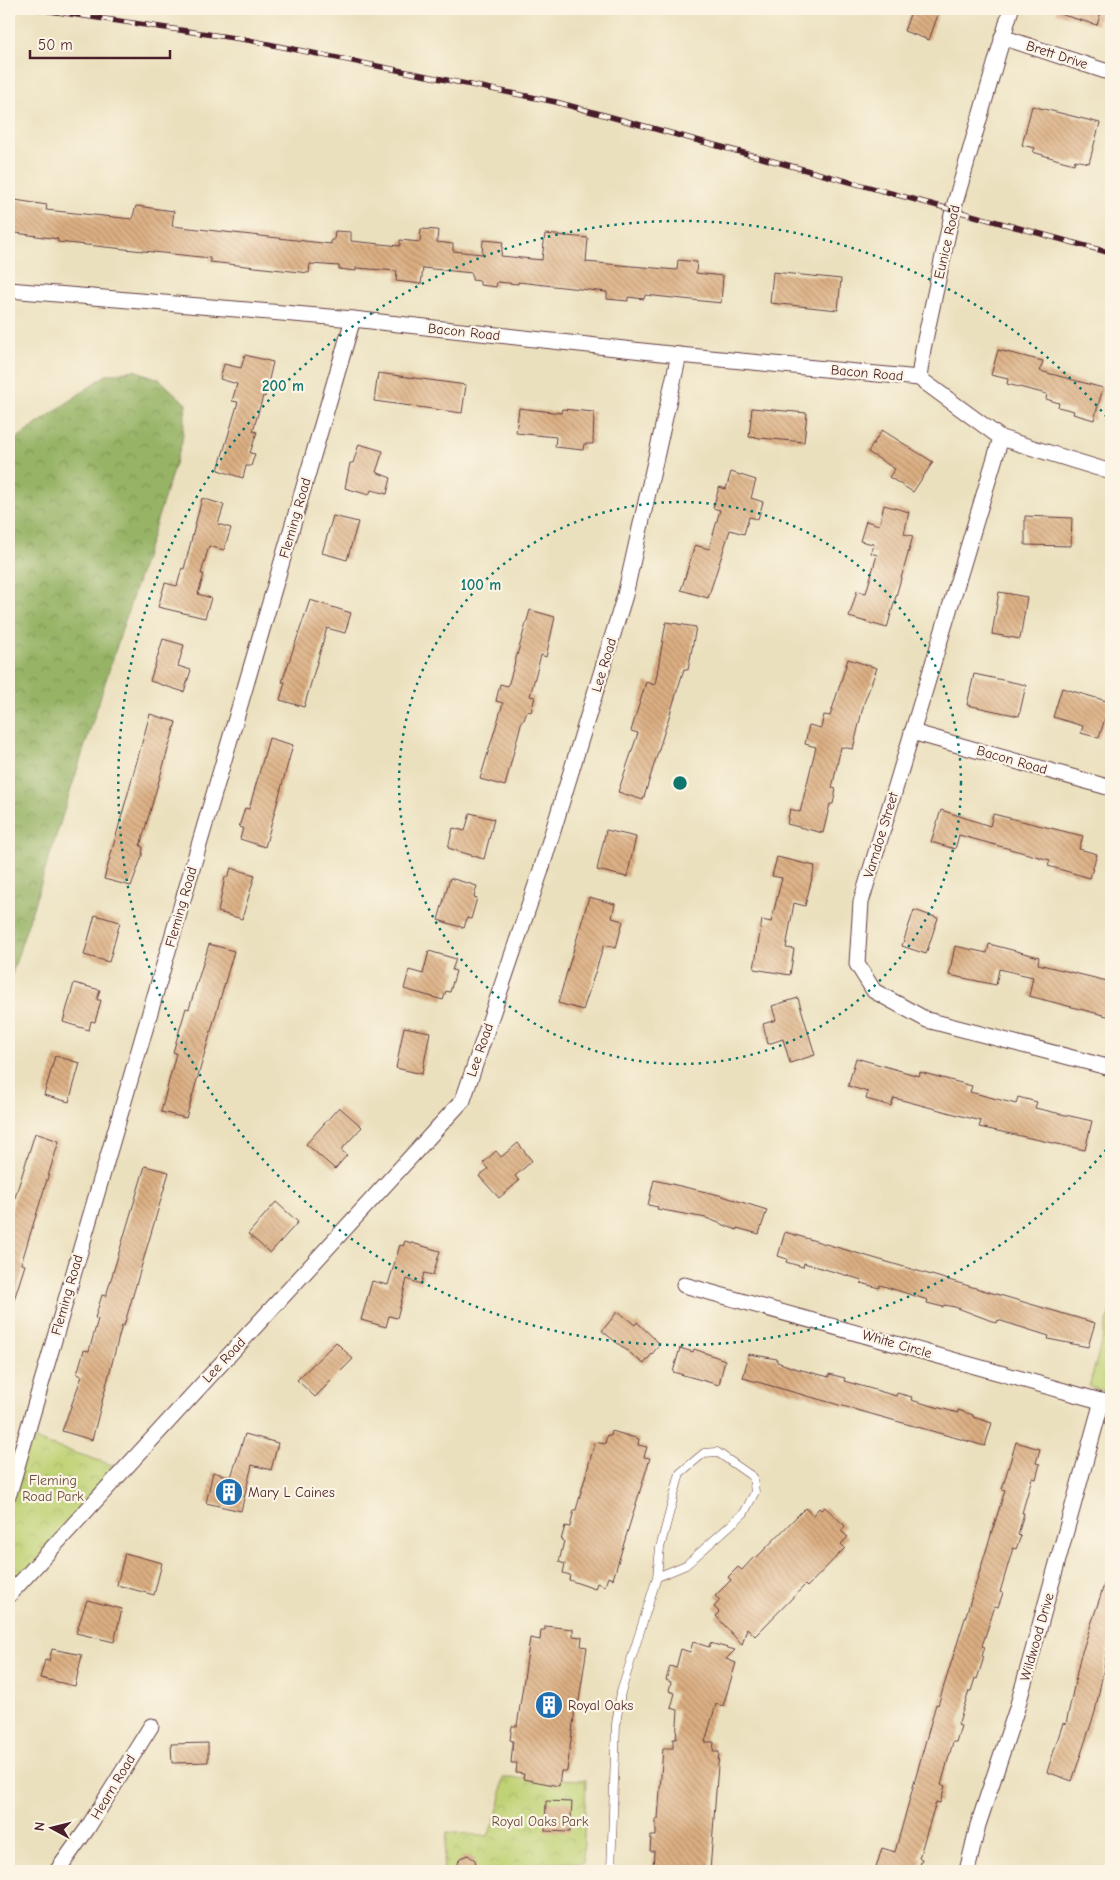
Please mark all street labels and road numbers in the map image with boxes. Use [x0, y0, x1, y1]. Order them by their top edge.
street label: Brett Drive [1024, 37, 1090, 73]
street label: Eunice Road [930, 203, 964, 281]
street label: Bacon Road [427, 320, 501, 344]
street label: Bacon Road [830, 361, 904, 385]
street label: Fleming Road [275, 476, 315, 560]
street label: Lee Road [588, 636, 620, 694]
street label: Bacon Road [975, 742, 1049, 778]
street label: Varndoe Street [860, 789, 902, 880]
street label: Fleming Road [161, 865, 201, 949]
street label: Lee Road [463, 1021, 497, 1079]
street label: Fleming Road [47, 1253, 87, 1337]
street label: White Circle [860, 1326, 934, 1362]
street label: Lee Road [199, 1334, 249, 1386]
street label: Wildwood Drive [1016, 1591, 1058, 1683]
street label: Hearn Road [87, 1752, 139, 1822]

